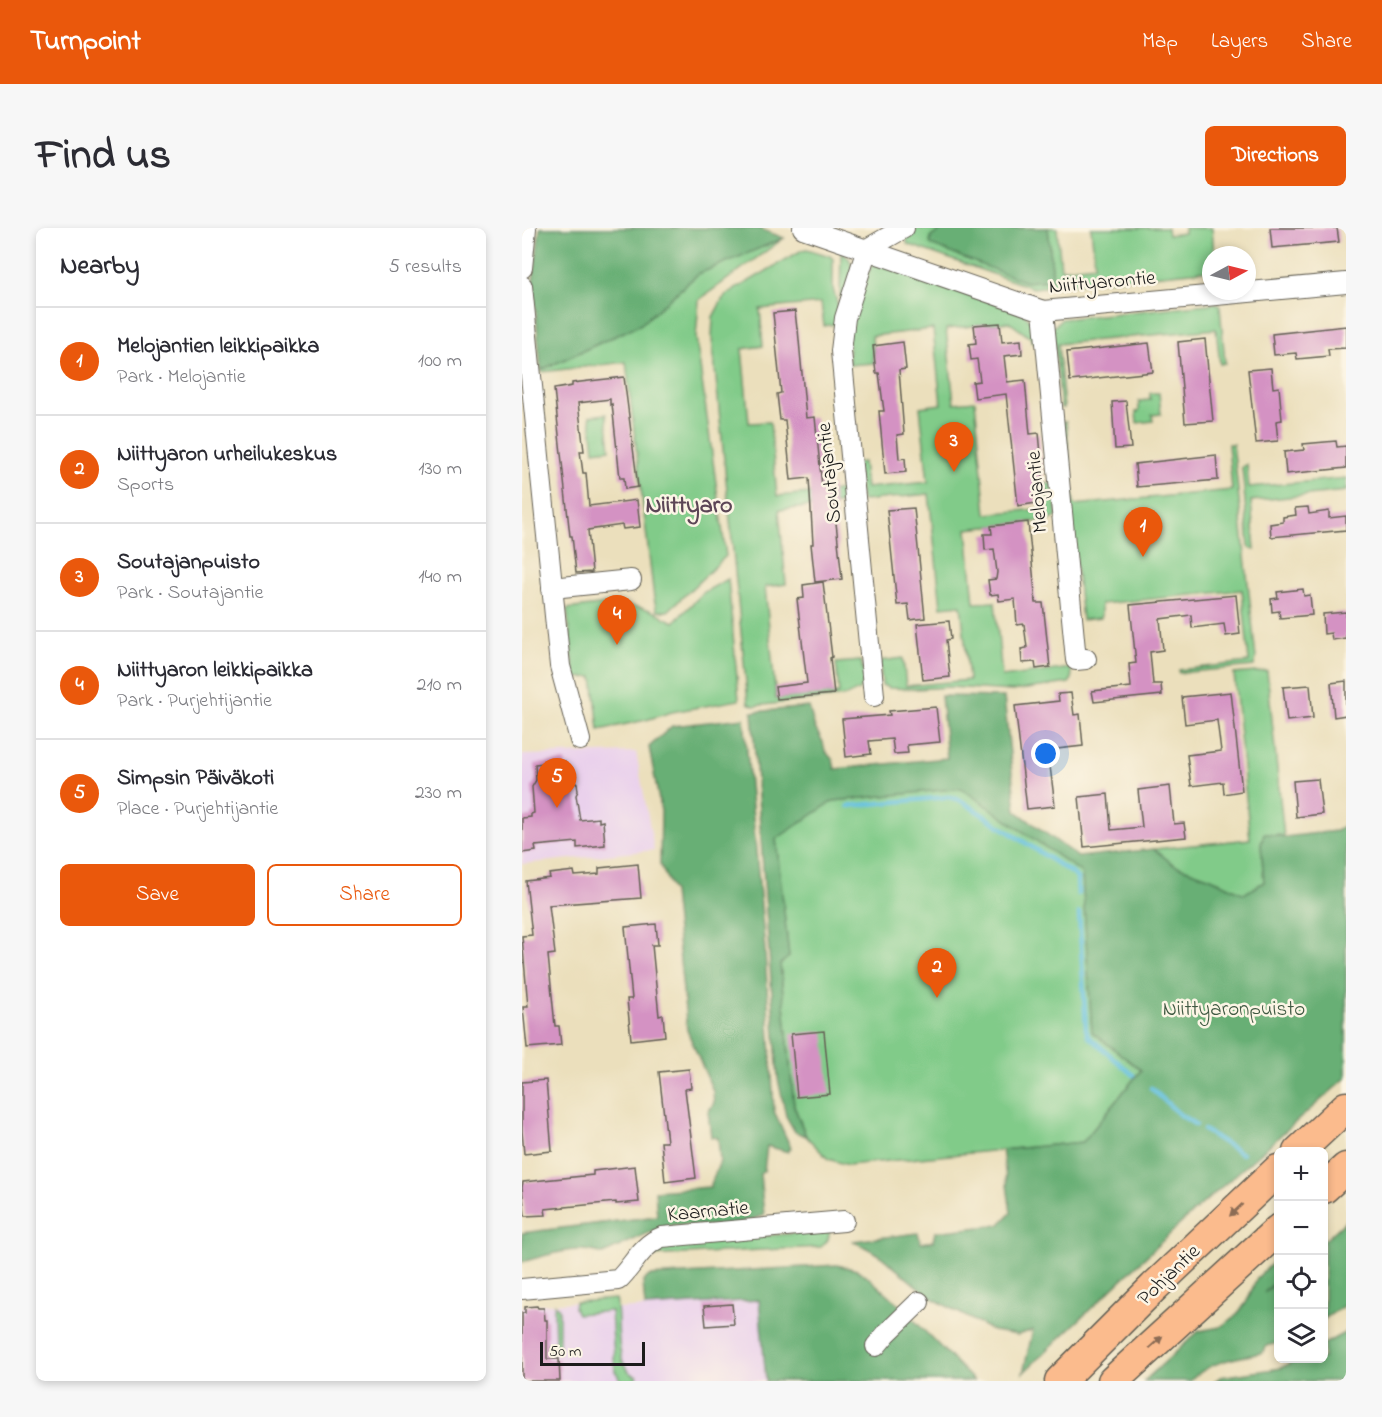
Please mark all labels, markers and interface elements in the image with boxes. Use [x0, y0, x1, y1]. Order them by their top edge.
text: Turnpoint [30, 22, 141, 63]
text: Map [1142, 27, 1178, 57]
text: Layers [1211, 27, 1268, 57]
text: Share [1301, 27, 1352, 57]
text: Find us [36, 126, 171, 187]
button: Directions [1205, 126, 1346, 186]
north arrow [1202, 246, 1256, 300]
text: Nearby [60, 248, 139, 286]
text: 5 results [389, 253, 462, 282]
street label: Niittyarontie [1048, 263, 1157, 305]
text: Melojantien leikkipaikka [117, 331, 319, 363]
text: 1 [76, 347, 83, 376]
text: 100 m [418, 347, 462, 376]
text: Park · Melojantie [117, 363, 246, 392]
street label: Soutajantie [810, 420, 850, 525]
pin: 3 [934, 422, 974, 472]
text: Niittyaron urheilukeskus [117, 439, 337, 471]
street label: Melojantie [1019, 449, 1057, 534]
text: 2 [75, 455, 84, 484]
text: 130 m [418, 455, 462, 484]
text: Sports [117, 471, 174, 500]
district label: Niittyaro [645, 489, 733, 525]
pin: 1 [1124, 508, 1162, 557]
text: Soutajanpuisto [117, 547, 260, 579]
text: 3 [75, 563, 84, 592]
text: 140 m [418, 563, 462, 592]
text: Park · Soutajantie [117, 579, 263, 608]
pin: 4 [598, 596, 637, 645]
text: Niittyaron leikkipaikka [117, 655, 313, 687]
text: 4 [75, 671, 84, 700]
text: 210 m [417, 671, 462, 700]
text: Park · Purjehtijantie [117, 687, 272, 716]
your location [1031, 739, 1060, 768]
pin: 5 [537, 758, 576, 808]
text: Simpsin Päiväkoti [117, 763, 274, 795]
text: 5 [74, 779, 85, 808]
text: 230 m [415, 779, 462, 808]
text: Place · Purjehtijantie [117, 795, 278, 824]
button: Save [60, 864, 255, 926]
button: Share [267, 864, 462, 926]
pin: 2 [918, 948, 956, 998]
park label: Niittyaronpuisto [1163, 995, 1305, 1027]
map controls [1274, 1147, 1328, 1363]
button: + [1274, 1147, 1328, 1201]
street label: Kaarnatie [666, 1193, 751, 1230]
button: − [1274, 1201, 1328, 1255]
one-way arrow [1229, 1203, 1244, 1216]
street label: Pohjantie [1131, 1237, 1208, 1313]
button: locate [1274, 1255, 1328, 1309]
button: layers [1274, 1309, 1328, 1363]
one-way arrow [1149, 1335, 1163, 1349]
scale bar [540, 1339, 645, 1366]
text: 50 m [549, 1340, 581, 1364]

